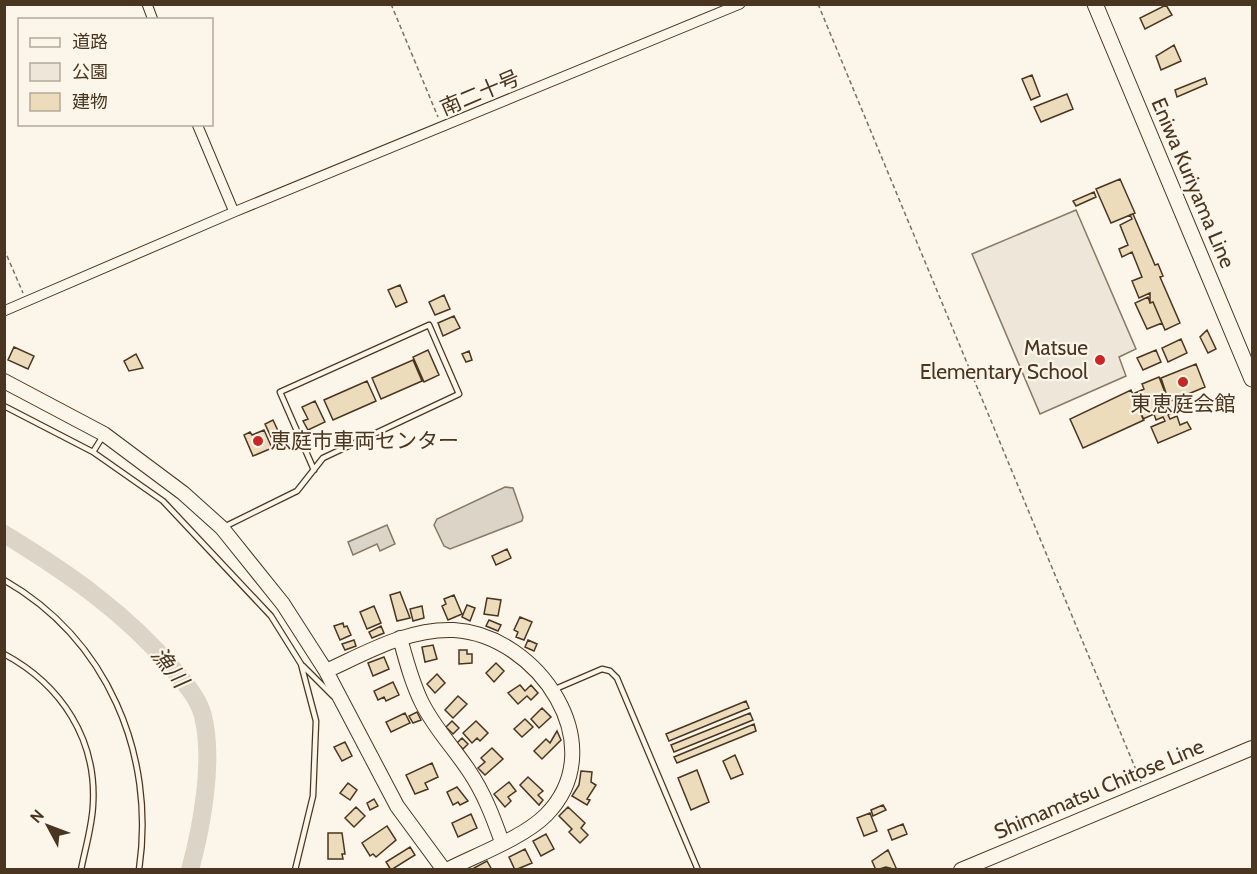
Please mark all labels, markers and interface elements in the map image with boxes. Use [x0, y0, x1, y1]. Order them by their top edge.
legend [18, 18, 213, 126]
text: 道路 [72, 31, 108, 53]
text: 公園 [72, 61, 108, 83]
street label: 南二十号 [436, 65, 523, 120]
text: 建物 [72, 91, 108, 113]
street label: Eniwa Kuriyama Line [1146, 94, 1241, 272]
place label: Matsue Elementary School [920, 335, 1088, 384]
marker: Matsue Elementary School [1093, 353, 1107, 367]
marker: 東恵庭会館 [1176, 375, 1190, 389]
place label: 東恵庭会館 [1131, 391, 1236, 416]
place label: 恵庭市車両センター [270, 428, 459, 453]
marker: 恵庭市車両センター [251, 434, 265, 448]
water label: 漁川 [145, 642, 195, 695]
street label: Shimamatsu Chitose Line [990, 733, 1208, 844]
north arrow [18, 796, 78, 856]
text: N [26, 806, 48, 827]

